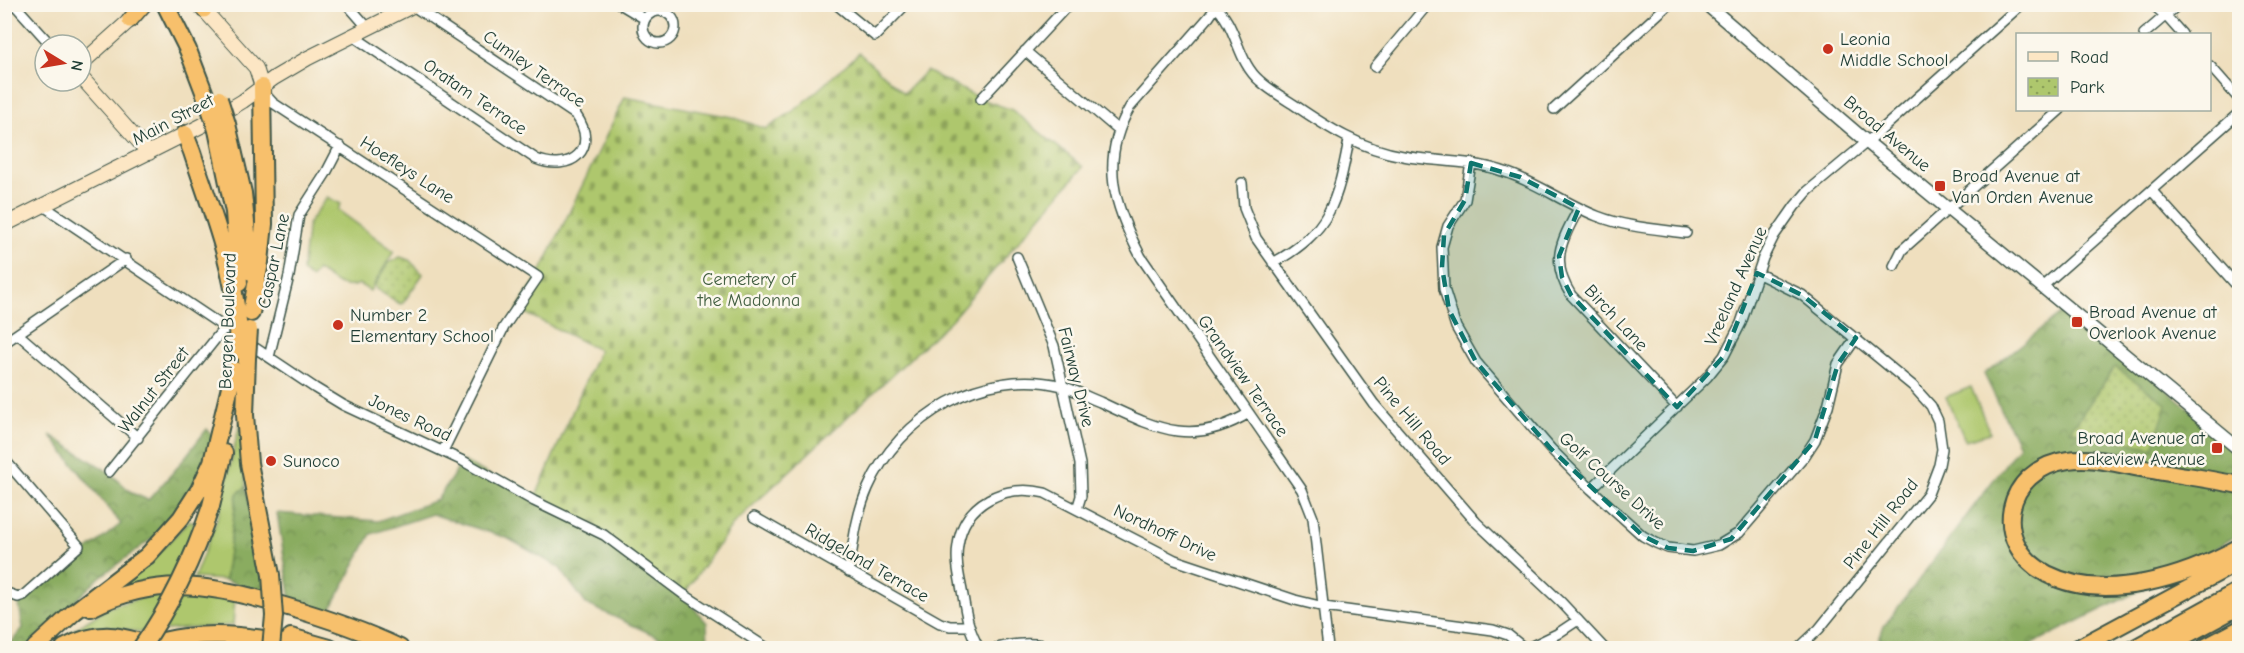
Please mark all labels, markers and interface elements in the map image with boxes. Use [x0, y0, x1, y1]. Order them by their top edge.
street label: Cumley Terrace [479, 26, 589, 112]
place label: Leonia Middle School [1840, 29, 1948, 71]
north arrow [33, 33, 93, 93]
legend [2016, 33, 2211, 111]
marker: Leonia Middle School [1821, 42, 1835, 56]
text: Road [2070, 47, 2109, 68]
street label: Oratam Terrace [419, 55, 531, 139]
text: N [67, 59, 87, 73]
text: Park [2070, 77, 2105, 98]
street label: Main Street [129, 89, 218, 150]
street label: Broad Avenue [1839, 92, 1935, 176]
street label: Hoefleys Lane [356, 132, 458, 208]
place label: Broad Avenue at Van Orden Avenue [1952, 166, 2093, 208]
marker: Broad Avenue at Van Orden Avenue [1933, 179, 1947, 193]
street label: Caspar Lane [254, 211, 294, 311]
street label: Vreeland Avenue [1700, 223, 1772, 349]
street label: Bergen Boulevard [215, 252, 241, 390]
park label: Cemetery of the Madonna [697, 269, 800, 311]
street label: Birch Lane [1580, 280, 1652, 356]
place label: Broad Avenue at Overlook Avenue [2089, 302, 2217, 344]
place label: Number 2 Elementary School [350, 305, 494, 347]
street label: Grandview Terrace [1193, 311, 1293, 441]
marker: Broad Avenue at Overlook Avenue [2070, 315, 2084, 329]
marker: Number 2 Elementary School [331, 318, 345, 332]
street label: Fairway Drive [1053, 325, 1099, 429]
street label: Walnut Street [114, 342, 195, 437]
street label: Pine Hill Road [1369, 372, 1455, 470]
street label: Jones Road [365, 390, 455, 446]
street label: Golf Course Drive [1555, 428, 1669, 534]
place label: Broad Avenue at Lakeview Avenue [2077, 428, 2206, 470]
marker: Broad Avenue at Lakeview Avenue [2210, 441, 2224, 455]
place label: Sunoco [283, 451, 340, 472]
marker: Sunoco [264, 454, 278, 468]
street label: Pine Hill Road [1839, 475, 1923, 573]
street label: Nordhoff Drive [1110, 500, 1220, 566]
street label: Ridgeland Terrace [801, 519, 933, 607]

